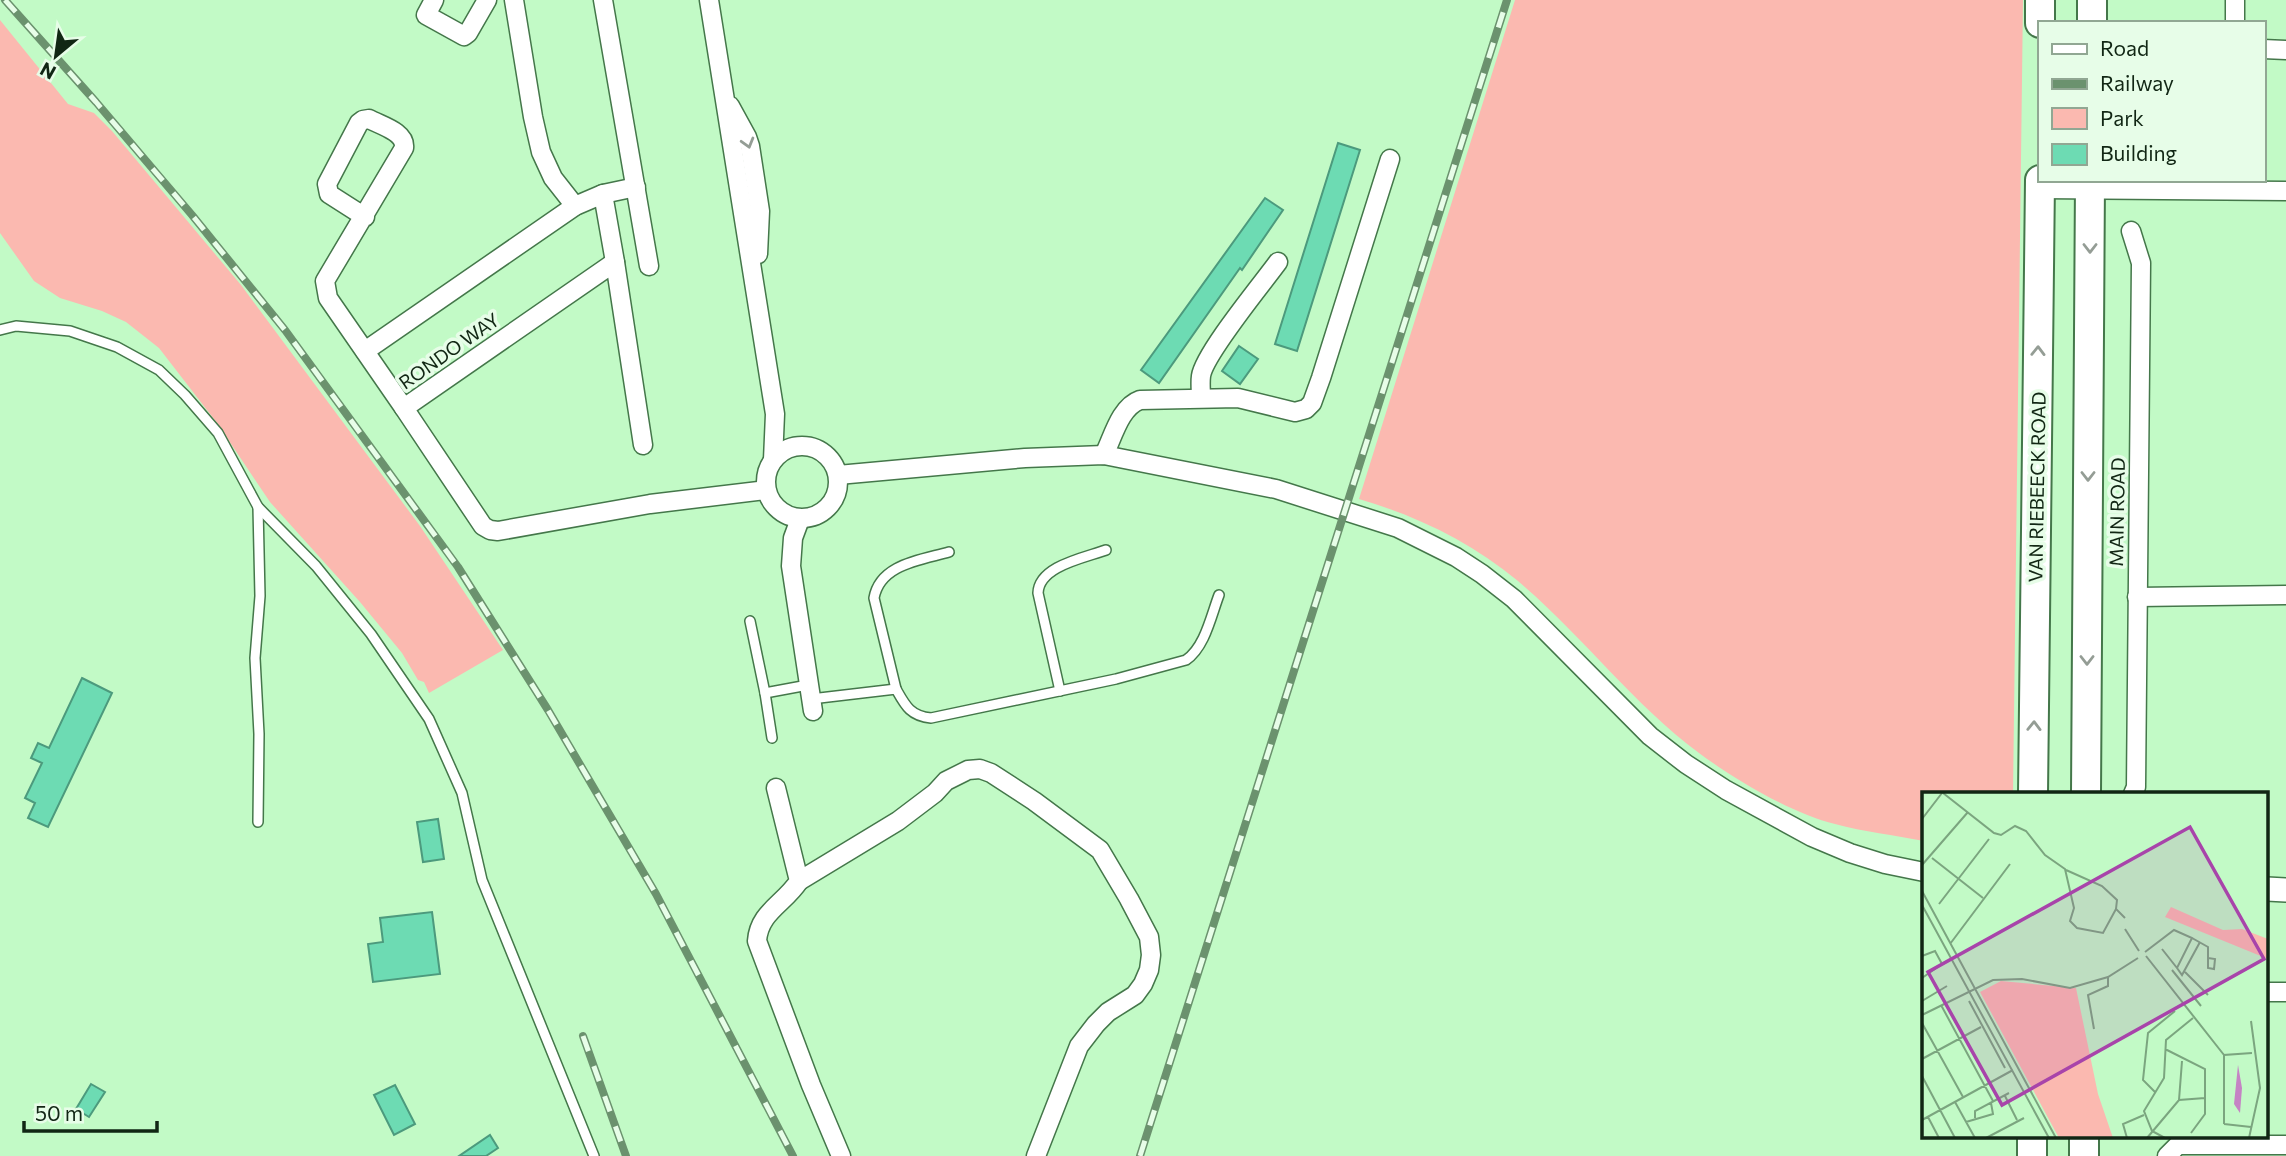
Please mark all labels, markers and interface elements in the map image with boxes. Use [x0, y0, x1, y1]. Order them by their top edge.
north arrow [21, 21, 91, 91]
legend [2038, 21, 2265, 182]
text: Road [2100, 35, 2149, 60]
text: N [36, 58, 59, 85]
text: Railway [2100, 70, 2174, 95]
text: Park [2100, 105, 2144, 130]
one-way arrow [739, 137, 754, 149]
text: Building [2100, 140, 2177, 165]
one-way arrow [2082, 244, 2098, 254]
street label: RONDO WAY [394, 308, 503, 394]
one-way arrow [2030, 345, 2046, 356]
street label: VAN RIEBEECK ROAD [2023, 391, 2050, 583]
street label: MAIN ROAD [2104, 457, 2129, 567]
one-way arrow [2081, 471, 2096, 482]
one-way arrow [2079, 656, 2095, 666]
one-way arrow [2026, 720, 2042, 730]
inset map [1922, 792, 2268, 1138]
scale bar [24, 1090, 158, 1134]
text: 50 m [35, 1100, 83, 1125]

